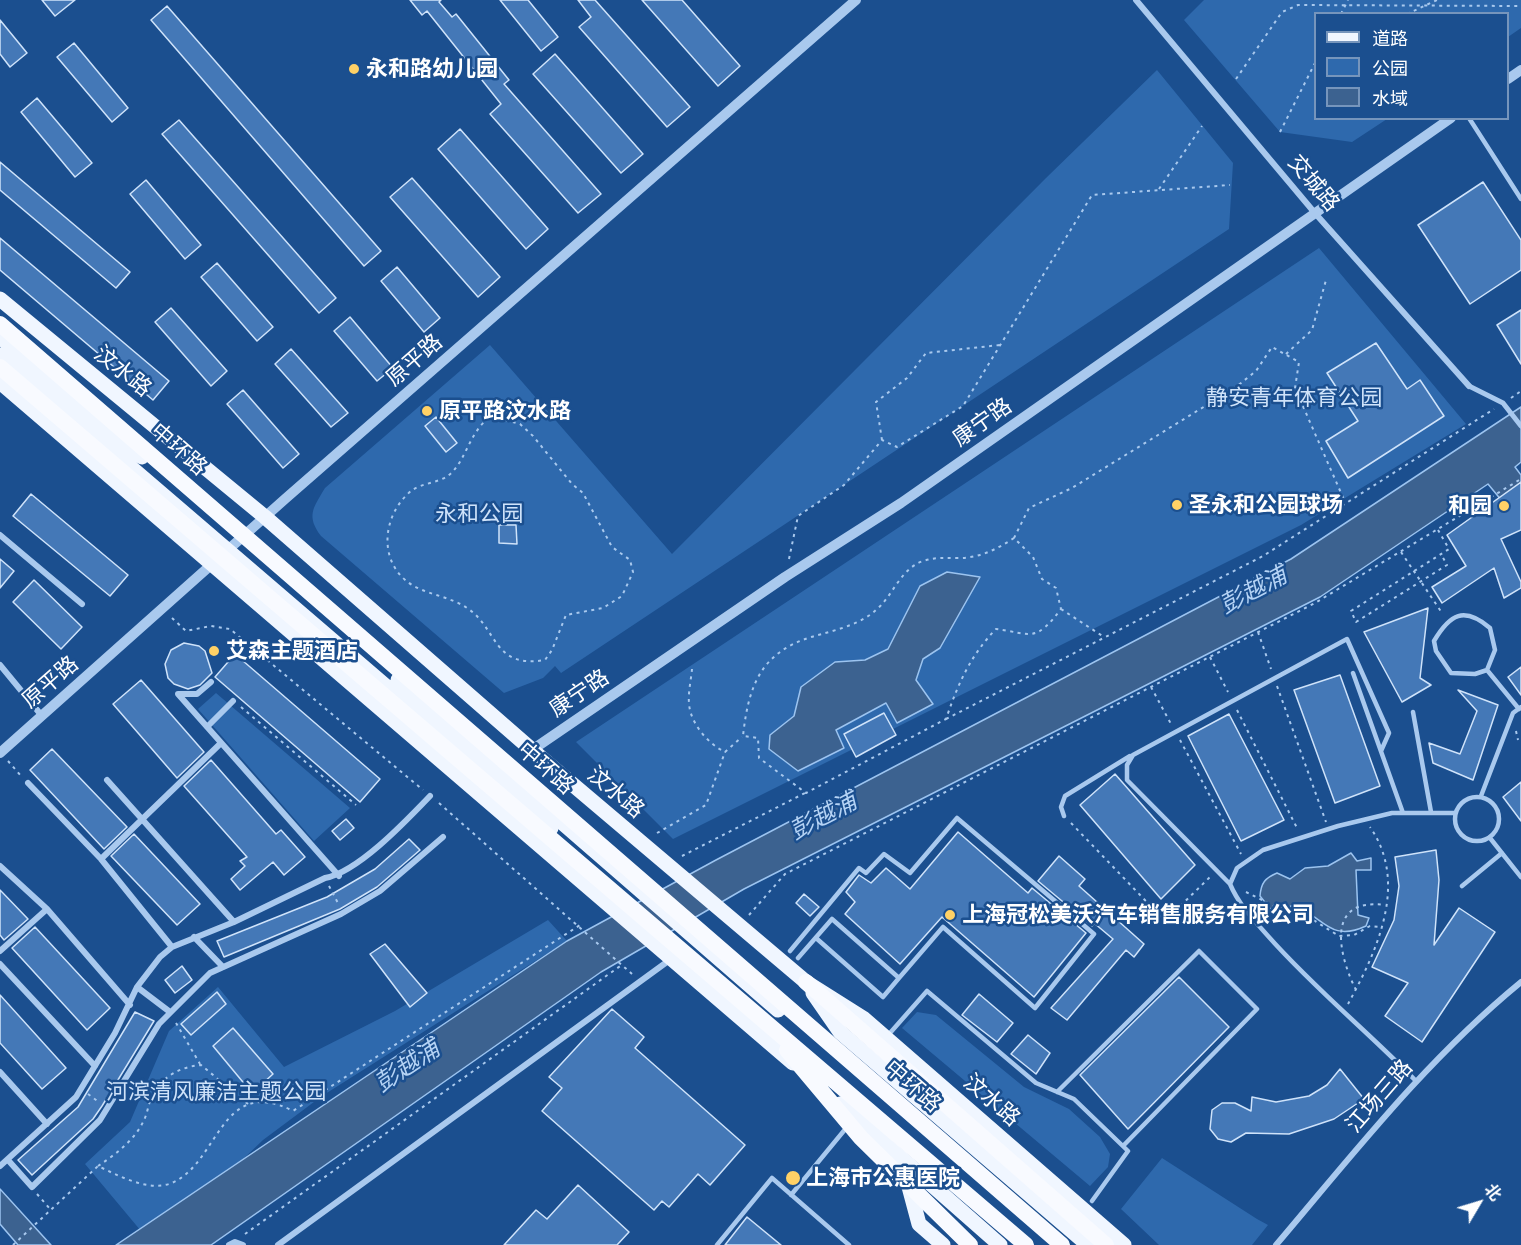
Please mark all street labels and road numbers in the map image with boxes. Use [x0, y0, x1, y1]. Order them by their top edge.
street label: 交城路 [1283, 149, 1345, 217]
street label: 原平路 [380, 328, 448, 392]
street label: 汶水路 [89, 340, 157, 402]
street label: 康宁路 [947, 392, 1017, 452]
street label: 中环路 [145, 417, 213, 481]
street label: 原平路 [16, 650, 84, 714]
street label: 康宁路 [544, 664, 614, 722]
street label: 中环路 [512, 736, 580, 800]
street label: 汶水路 [582, 761, 650, 823]
street label: 中环路 [879, 1054, 947, 1118]
street label: 江场三路 [1340, 1054, 1418, 1138]
street label: 汶水路 [958, 1068, 1026, 1132]

